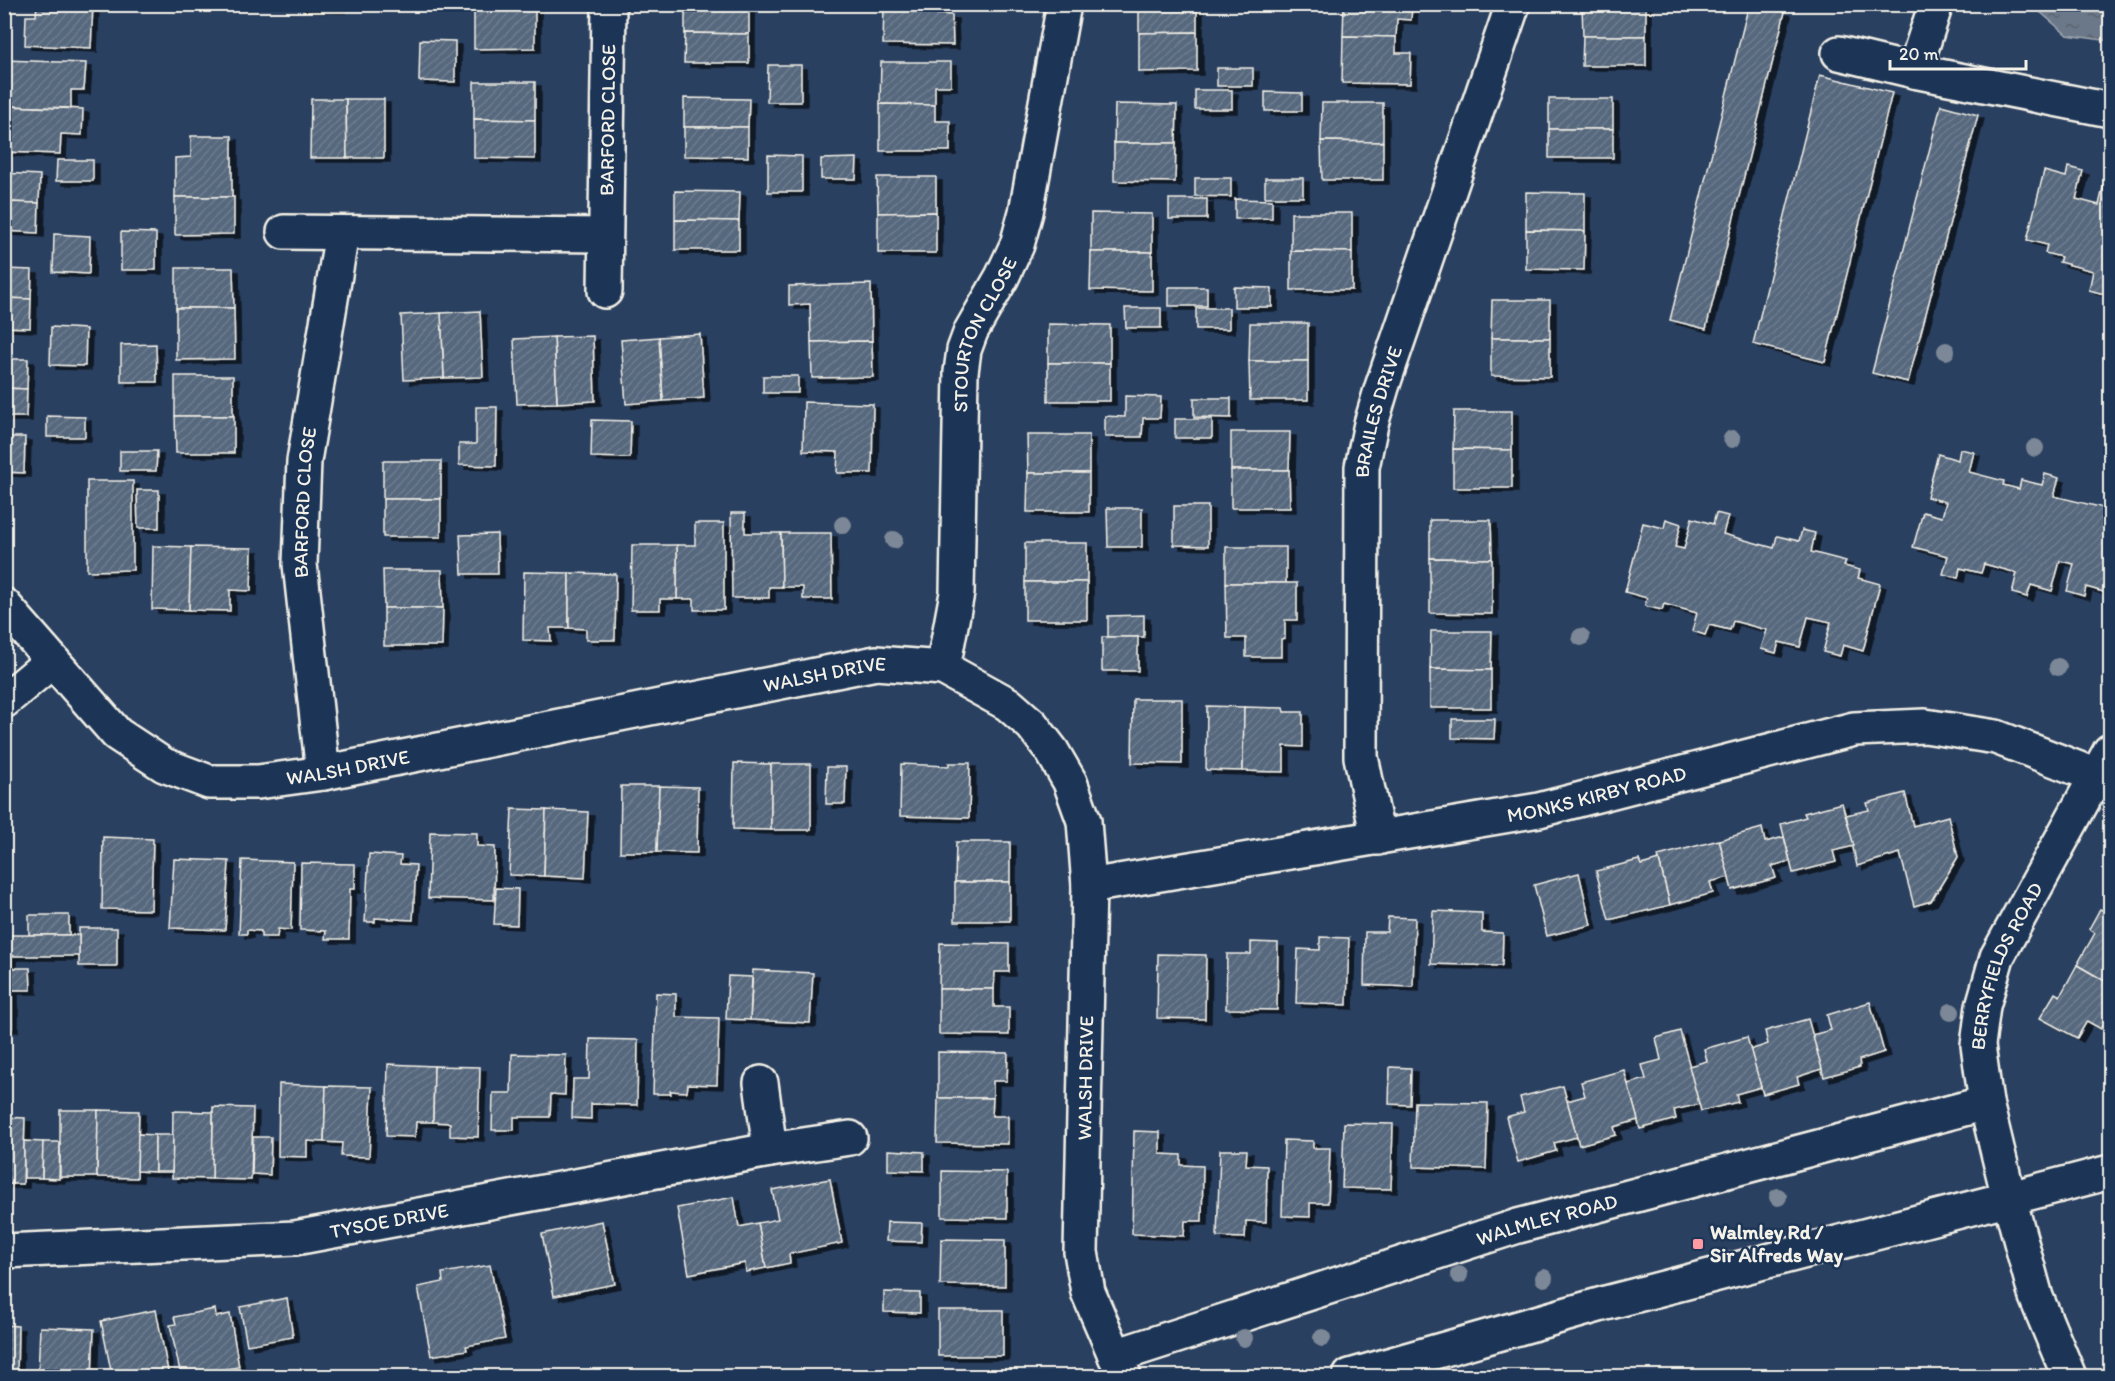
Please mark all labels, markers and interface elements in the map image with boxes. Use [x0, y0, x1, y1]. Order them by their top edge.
scale bar [1890, 33, 2026, 71]
text: 20 m [1899, 43, 1939, 65]
street label: BARFORD CLOSE [594, 44, 620, 196]
street label: STOURTON CLOSE [948, 253, 1022, 413]
street label: BRAILES DRIVE [1350, 343, 1407, 478]
street label: BARFORD CLOSE [288, 425, 322, 579]
street label: WALSH DRIVE [761, 651, 887, 697]
street label: WALSH DRIVE [285, 744, 412, 790]
street label: MONKS KIRBY ROAD [1505, 761, 1689, 827]
street label: BERRYFIELDS ROAD [1965, 878, 2048, 1051]
street label: WALSH DRIVE [1072, 1015, 1098, 1141]
street label: WALMLEY ROAD [1473, 1188, 1620, 1251]
street label: TYSOE DRIVE [328, 1198, 450, 1243]
place label: Walmley Rd / Sir Alfreds Way [1710, 1220, 1843, 1268]
marker: Walmley Rd / Sir Alfreds Way [1691, 1237, 1705, 1251]

